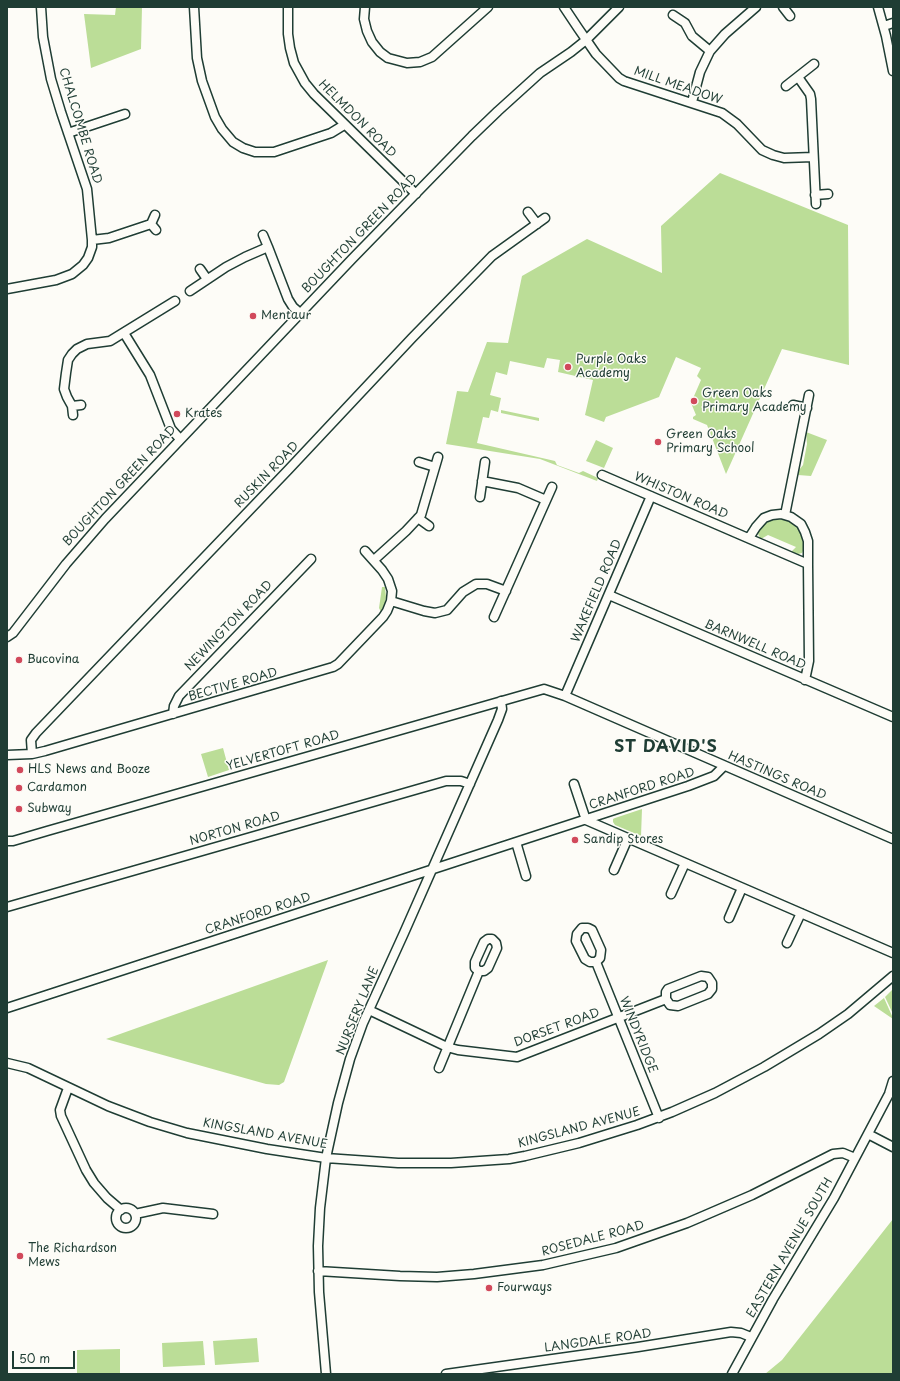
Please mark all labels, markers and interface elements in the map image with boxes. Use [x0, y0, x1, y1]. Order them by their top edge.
street label: MILL MEADOW [632, 64, 724, 108]
street label: CHALCOMBE ROAD [56, 66, 104, 186]
street label: HELMDON ROAD [315, 77, 399, 161]
street label: BOUGHTON GREEN ROAD [300, 172, 420, 296]
place label: Mentaur [261, 309, 311, 323]
marker: Mentaur [248, 311, 258, 321]
place label: Purple Oaks Academy [576, 353, 646, 381]
marker: Purple Oaks Academy [563, 362, 573, 372]
place label: Green Oaks Primary Academy [702, 387, 807, 415]
marker: Green Oaks Primary Academy [689, 396, 699, 406]
place label: Krates [185, 407, 222, 421]
marker: Krates [172, 409, 182, 419]
street label: BOUGHTON GREEN ROAD [60, 423, 180, 549]
place label: Green Oaks Primary School [666, 428, 754, 456]
marker: Green Oaks Primary School [653, 437, 663, 447]
street label: RUSKIN ROAD [232, 439, 302, 511]
street label: WHISTON ROAD [632, 470, 730, 522]
street label: WAKEFIELD ROAD [569, 537, 625, 645]
street label: NEWINGTON ROAD [182, 578, 276, 674]
street label: BARNWELL ROAD [702, 617, 808, 673]
place label: Bucovina [27, 653, 79, 667]
marker: Bucovina [14, 655, 24, 665]
street label: BECTIVE ROAD [187, 665, 279, 705]
street label: YELVERTOFT ROAD [225, 728, 341, 774]
district label: ST DAVID'S [614, 738, 718, 758]
street label: HASTINGS ROAD [726, 749, 828, 803]
place label: HLS News and Booze [28, 763, 150, 777]
marker: HLS News and Booze [15, 765, 25, 775]
street label: CRANFORD ROAD [587, 765, 697, 813]
place label: Cardamon [27, 781, 87, 795]
marker: Cardamon [14, 783, 24, 793]
place label: Subway [27, 802, 72, 816]
marker: Subway [14, 804, 24, 814]
street label: NORTON ROAD [188, 809, 282, 849]
place label: Sandip Stores [583, 833, 663, 847]
marker: Sandip Stores [570, 835, 580, 845]
street label: CRANFORD ROAD [203, 890, 313, 938]
street label: NURSERY LANE [334, 965, 382, 1057]
street label: WINDYRIDGE [616, 995, 660, 1075]
street label: DORSET ROAD [512, 1006, 602, 1050]
street label: KINGSLAND AVENUE [516, 1105, 642, 1151]
street label: KINGSLAND AVENUE [202, 1116, 328, 1152]
street label: EASTERN AVENUE SOUTH [744, 1175, 836, 1321]
street label: ROSEDALE ROAD [540, 1218, 646, 1260]
place label: The Richardson Mews [28, 1242, 117, 1270]
marker: The Richardson Mews [15, 1251, 25, 1261]
place label: Fourways [497, 1281, 552, 1295]
marker: Fourways [484, 1283, 494, 1293]
street label: LANGDALE ROAD [543, 1326, 653, 1356]
scale bar [14, 1343, 77, 1369]
text: 50 m [19, 1349, 50, 1367]

